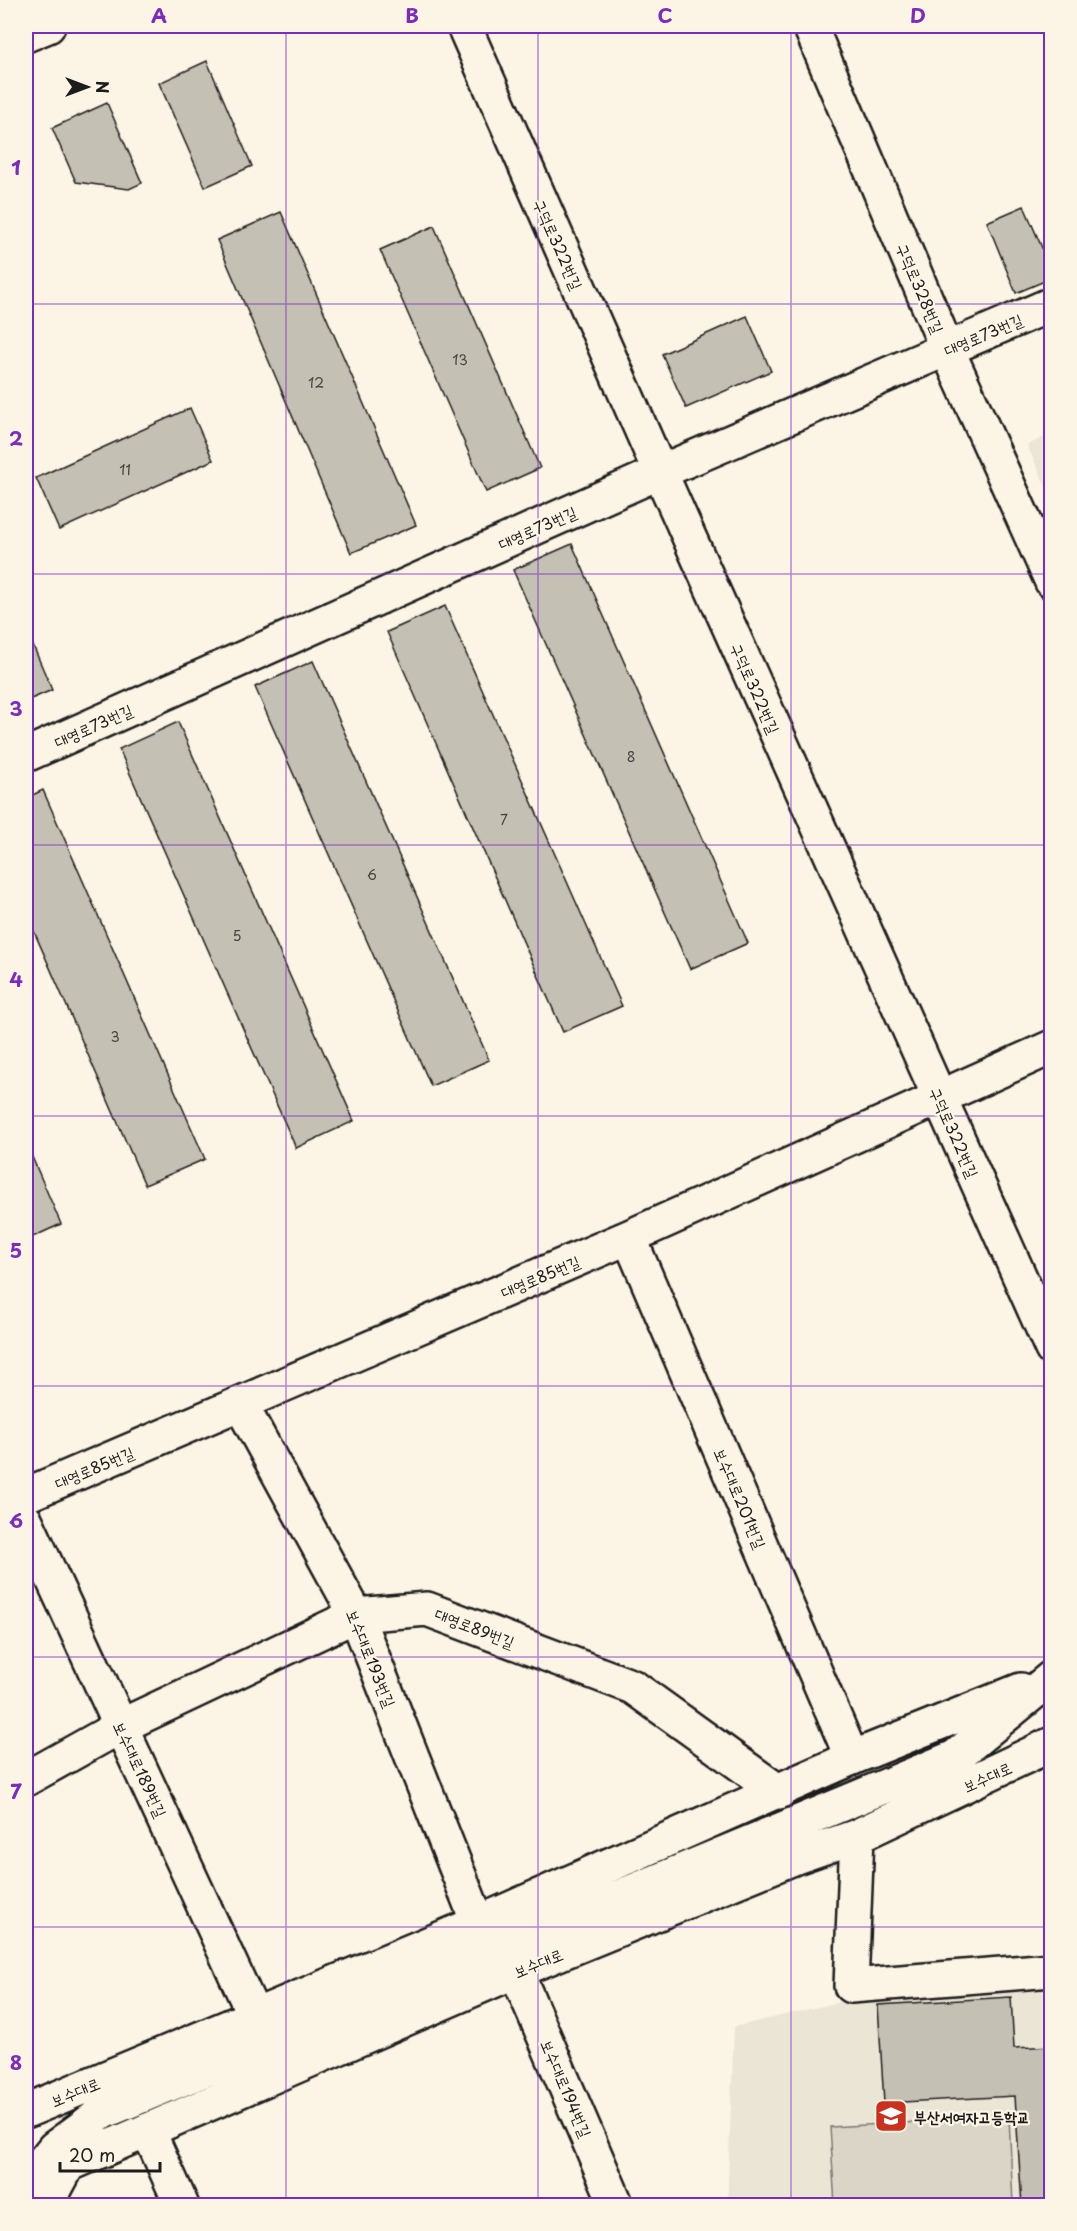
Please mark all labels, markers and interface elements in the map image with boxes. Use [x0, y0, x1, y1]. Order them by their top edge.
text: A [151, 0, 167, 30]
text: B [405, 0, 419, 30]
text: C [657, 0, 673, 30]
text: D [910, 0, 926, 30]
north arrow [57, 57, 117, 117]
text: N [91, 81, 115, 93]
text: 1 [11, 152, 21, 182]
street label: 구덕로322번길 [528, 195, 590, 293]
street label: 구덕로328번길 [891, 239, 951, 337]
street label: 대영로73번길 [940, 307, 1026, 361]
house number: 13 [452, 349, 468, 370]
house number: 12 [308, 372, 324, 393]
text: 2 [9, 423, 23, 453]
house number: 11 [119, 459, 131, 480]
street label: 대영로73번길 [494, 499, 580, 555]
street label: 구덕로322번길 [725, 639, 787, 737]
text: 3 [9, 693, 23, 723]
street label: 대영로73번길 [50, 697, 136, 753]
house number: 8 [627, 746, 635, 767]
house number: 7 [500, 809, 508, 830]
house number: 6 [367, 864, 377, 885]
house number: 5 [232, 925, 242, 946]
text: 4 [9, 964, 23, 994]
house number: 3 [110, 1026, 120, 1047]
street label: 구덕로322번길 [924, 1083, 986, 1181]
text: 5 [10, 1235, 22, 1265]
street label: 대영로85번길 [497, 1248, 584, 1303]
street label: 대영로85번길 [51, 1439, 138, 1494]
street label: 보수대로201번길 [709, 1444, 773, 1552]
text: 6 [9, 1505, 23, 1535]
street label: 대영로89번길 [432, 1601, 518, 1653]
street label: 보수대로193번길 [341, 1605, 403, 1711]
street label: 보수대로189번길 [108, 1717, 174, 1821]
street label: 보수대로 [959, 1755, 1015, 1797]
text: 7 [10, 1776, 22, 1806]
street label: 보수대로 [510, 1941, 566, 1983]
street label: 보수대로194번길 [536, 2035, 598, 2141]
text: 8 [10, 2047, 22, 2077]
street label: 보수대로 [47, 2070, 103, 2112]
school or university icon: 부산서여자고등학교 [873, 2098, 909, 2134]
place label: 부산서여자고등학교 [914, 2104, 1030, 2128]
scale bar [60, 2135, 160, 2173]
text: 20 m [69, 2141, 115, 2168]

